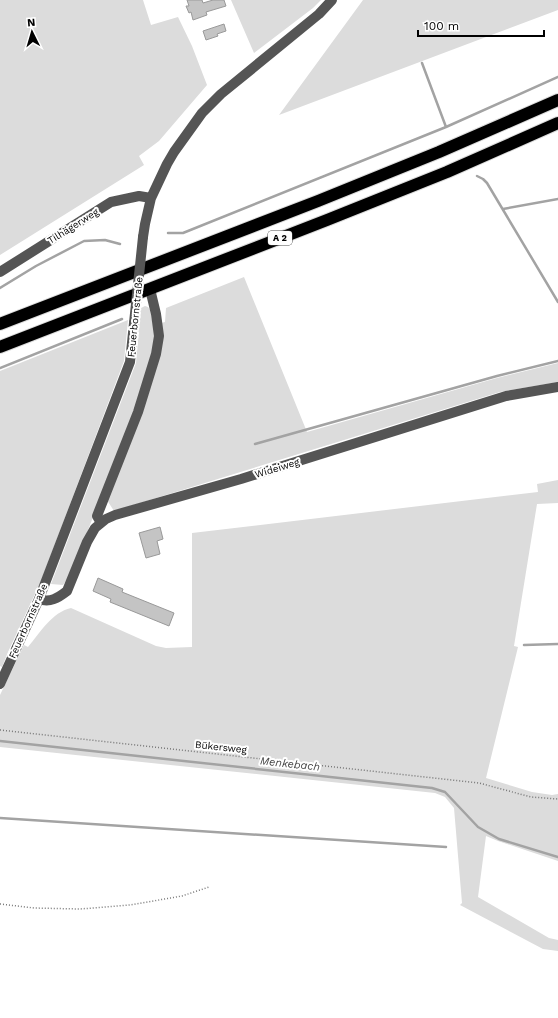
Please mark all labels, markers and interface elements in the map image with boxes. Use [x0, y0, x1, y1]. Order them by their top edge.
north arrow [12, 12, 52, 52]
scale bar [418, 12, 544, 38]
text: N [27, 16, 36, 29]
text: 100 m [424, 19, 459, 33]
street label: Tilhägerweg [46, 206, 101, 246]
road number: A 2 [268, 231, 292, 245]
street label: Feuerbornstraße [125, 276, 145, 358]
street label: Wideiweg [253, 456, 301, 480]
street label: Feuerbornstraße [7, 582, 50, 660]
street label: Bükersweg [195, 739, 248, 755]
water label: Menkebach [259, 754, 321, 774]

